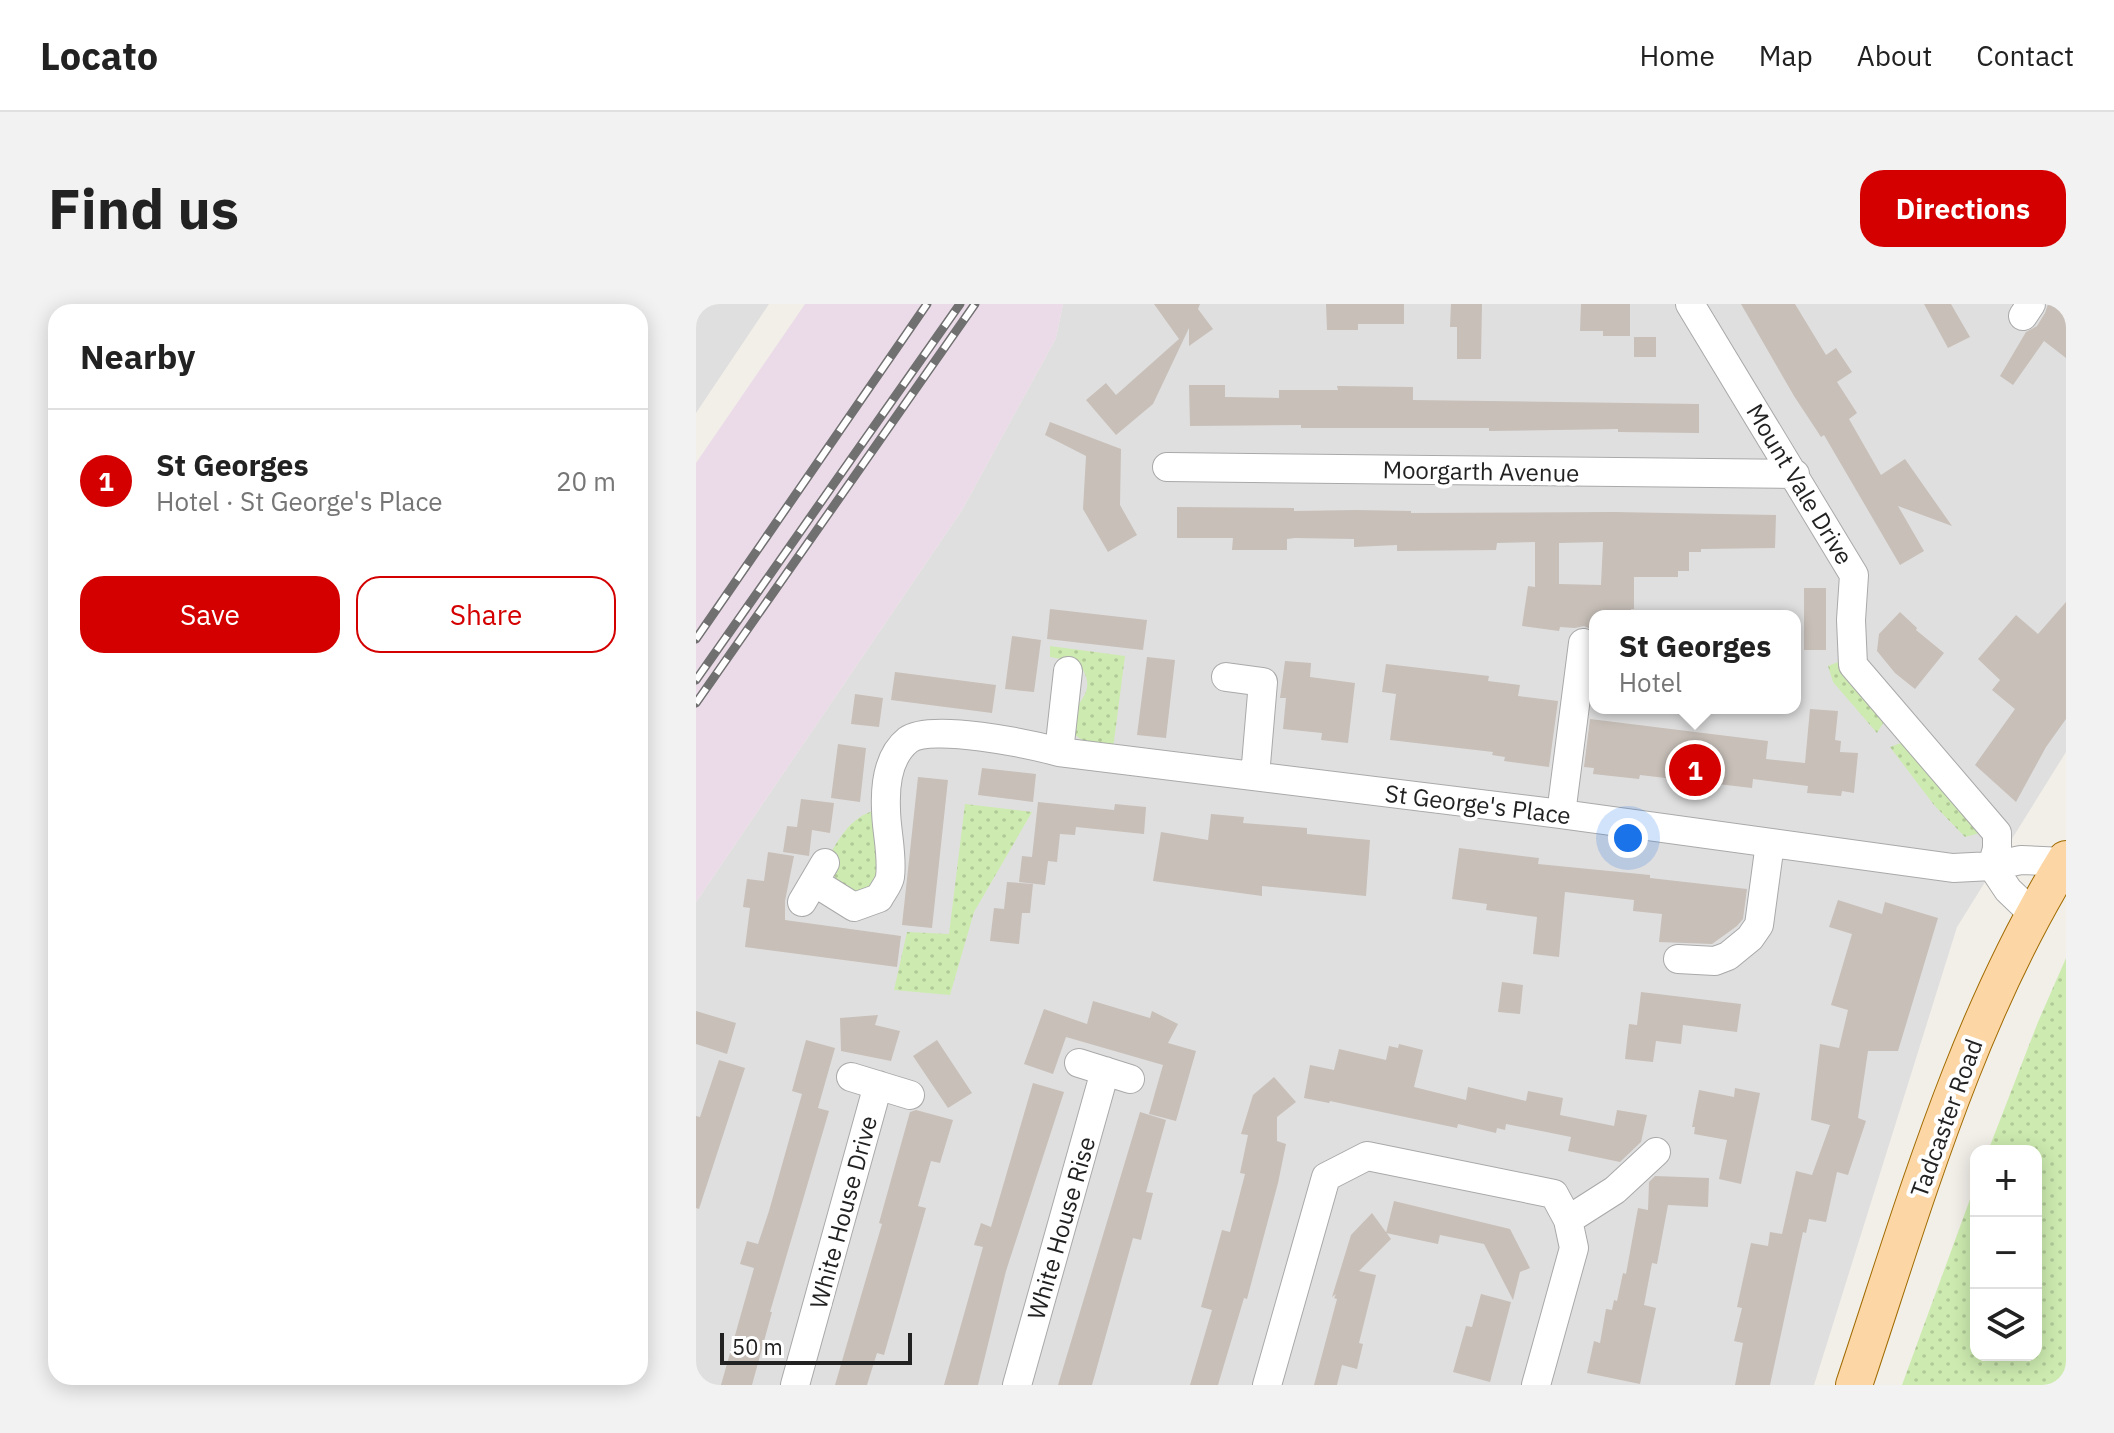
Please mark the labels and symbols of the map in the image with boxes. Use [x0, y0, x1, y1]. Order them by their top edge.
street label: Mount Vale Drive [1739, 398, 1861, 570]
street label: Moorgarth Avenue [1382, 453, 1580, 489]
pin: 1 [1669, 740, 1721, 800]
street label: St George's Place [1383, 777, 1573, 831]
your location [1608, 818, 1648, 858]
street label: Tadcaster Road [1903, 1034, 1989, 1202]
street label: White House Drive [802, 1112, 884, 1312]
street label: White House Rise [1020, 1133, 1102, 1323]
scale bar [720, 1329, 912, 1365]

